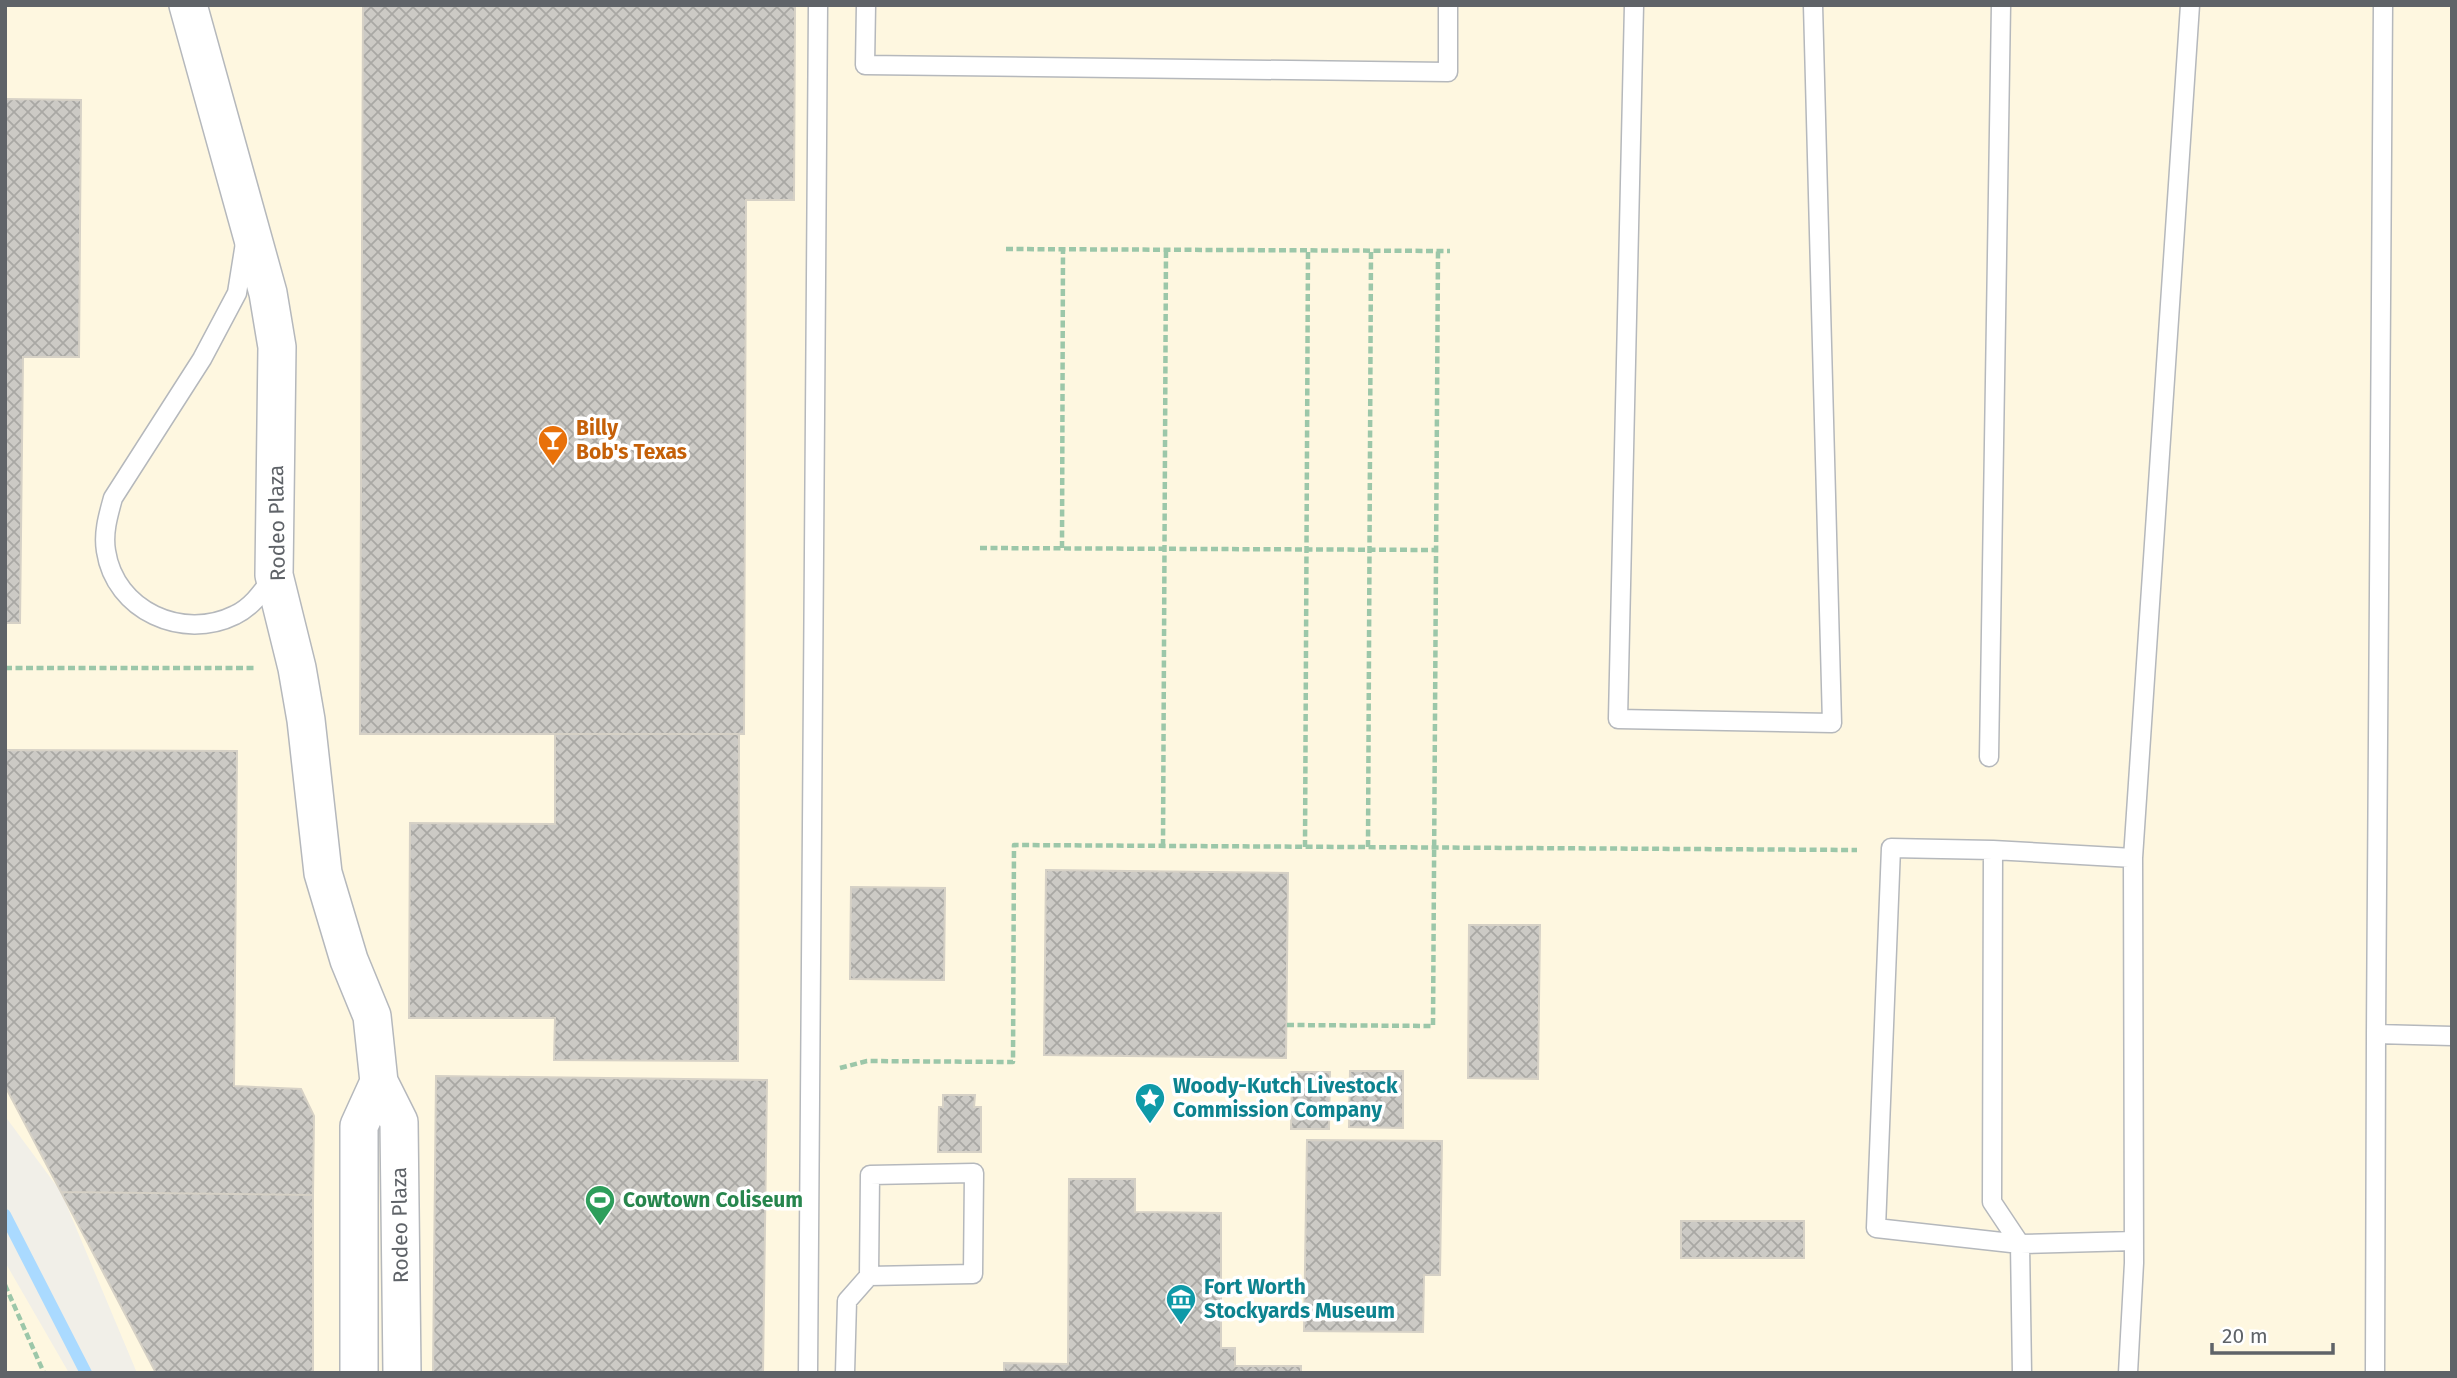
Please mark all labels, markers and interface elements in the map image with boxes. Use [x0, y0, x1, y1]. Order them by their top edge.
place label: Billy Bob's Texas [576, 415, 687, 465]
bar icon: Billy Bob's Texas [536, 423, 570, 467]
street label: Rodeo Plaza [263, 465, 291, 581]
place label: Woody-Kutch Livestock Commission Company [1173, 1073, 1398, 1123]
place icon: Woody-Kutch Livestock Commission Company [1133, 1081, 1167, 1125]
street label: Rodeo Plaza [386, 1167, 414, 1283]
sports icon: Cowtown Coliseum [583, 1183, 617, 1227]
place label: Cowtown Coliseum [623, 1187, 803, 1213]
place label: Fort Worth Stockyards Museum [1204, 1274, 1395, 1324]
museum icon: Fort Worth Stockyards Museum [1164, 1282, 1198, 1326]
scale bar [2212, 1312, 2333, 1356]
text: 20 m [2222, 1323, 2268, 1349]

